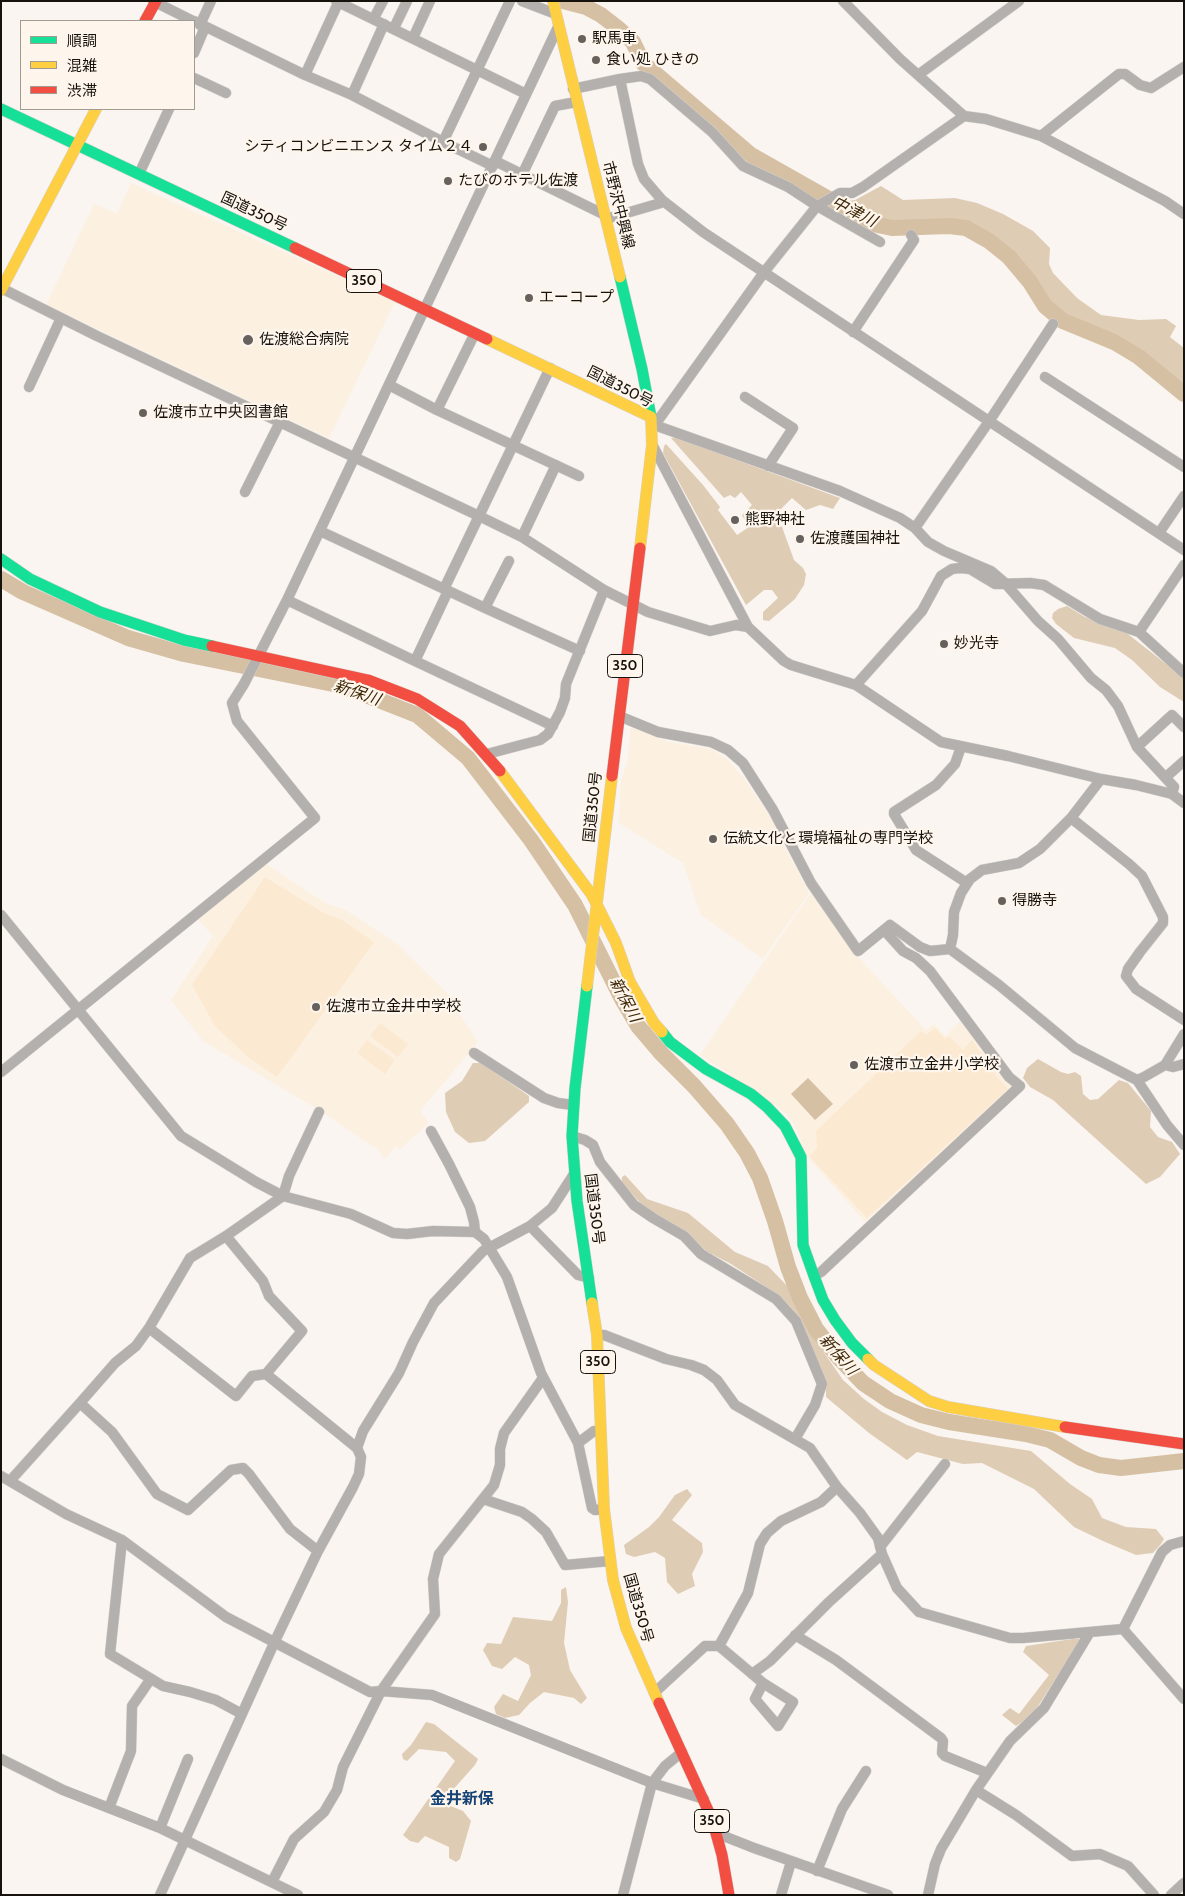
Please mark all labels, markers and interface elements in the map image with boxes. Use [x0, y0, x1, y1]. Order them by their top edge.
legend [20, 20, 195, 110]
place label: 駅馬車 [592, 30, 637, 48]
text: 順調 [67, 32, 97, 50]
marker: 駅馬車 [576, 33, 588, 45]
place label: 食い処 ひきの [606, 51, 699, 69]
marker: 食い処 ひきの [590, 54, 602, 66]
text: 混雑 [67, 57, 97, 75]
text: 渋滞 [67, 82, 97, 100]
place label: シティコンビニエンス タイム２４ [245, 138, 473, 156]
marker: シティコンビニエンス タイム２４ [477, 141, 489, 153]
street label: 市野沢中興線 [598, 159, 638, 251]
place label: たびのホテル佐渡 [458, 172, 578, 190]
marker: たびのホテル佐渡 [442, 175, 454, 187]
street label: 国道350号 [218, 189, 290, 235]
water label: 中津川 [828, 193, 880, 231]
road number: 350 [346, 270, 382, 292]
place label: エーコープ [539, 289, 614, 307]
marker: エーコープ [523, 292, 535, 304]
place label: 佐渡総合病院 [259, 331, 349, 349]
marker: 佐渡総合病院 [241, 333, 255, 347]
street label: 国道350号 [584, 363, 656, 411]
place label: 佐渡市立中央図書館 [153, 404, 288, 422]
marker: 佐渡市立中央図書館 [137, 407, 149, 419]
place label: 熊野神社 [745, 511, 805, 529]
marker: 熊野神社 [729, 514, 741, 526]
place label: 佐渡護国神社 [810, 530, 900, 548]
marker: 佐渡護国神社 [794, 533, 806, 545]
place label: 妙光寺 [954, 635, 999, 653]
marker: 妙光寺 [938, 638, 950, 650]
road number: 350 [608, 654, 642, 678]
water label: 新保川 [331, 676, 383, 710]
street label: 国道350号 [580, 770, 606, 844]
place label: 伝統文化と環境福祉の専門学校 [723, 830, 933, 848]
marker: 伝統文化と環境福祉の専門学校 [707, 833, 719, 845]
place label: 得勝寺 [1012, 892, 1057, 910]
marker: 得勝寺 [996, 895, 1008, 907]
water label: 新保川 [605, 974, 645, 1026]
place label: 佐渡市立金井中学校 [326, 998, 461, 1016]
marker: 佐渡市立金井中学校 [310, 1001, 322, 1013]
place label: 佐渡市立金井小学校 [864, 1056, 999, 1074]
marker: 佐渡市立金井小学校 [848, 1059, 860, 1071]
street label: 国道350号 [581, 1172, 607, 1246]
water label: 新保川 [815, 1331, 861, 1379]
road number: 350 [580, 1350, 616, 1374]
street label: 国道350号 [619, 1571, 657, 1645]
district label: 金井新保 [430, 1789, 494, 1809]
road number: 350 [694, 1810, 730, 1832]

